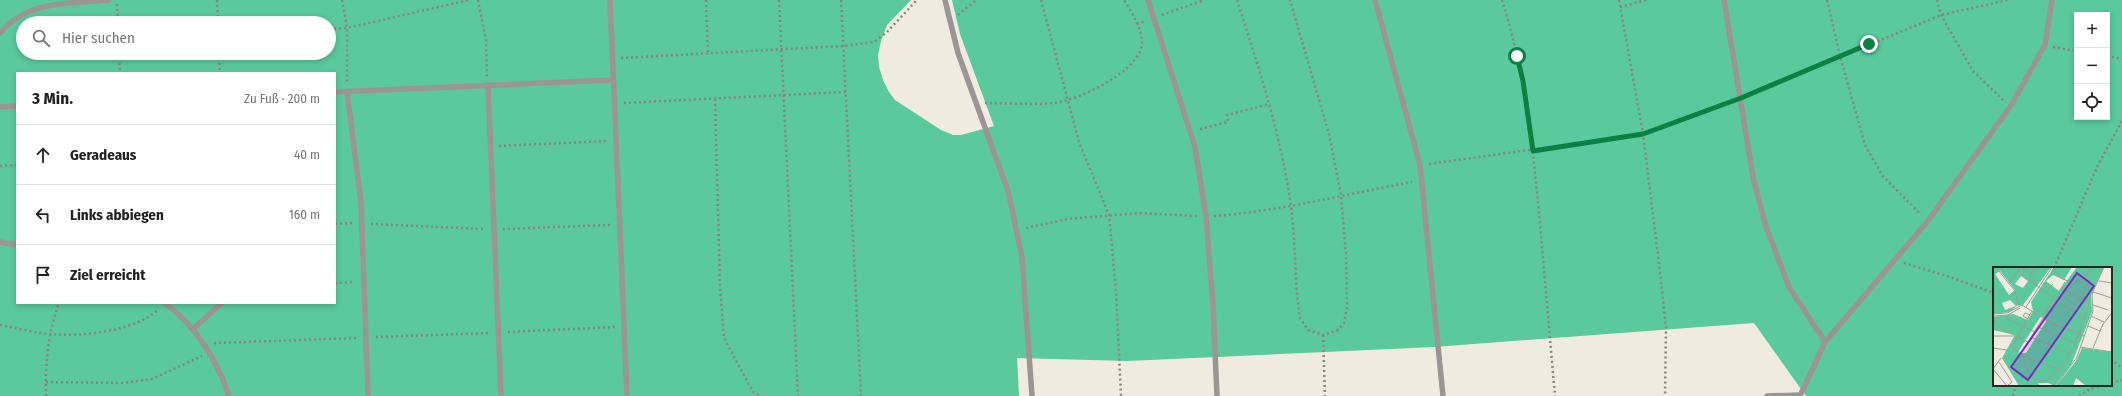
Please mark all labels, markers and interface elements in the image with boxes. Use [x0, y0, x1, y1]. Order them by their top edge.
map controls [2074, 12, 2110, 120]
button: + [2074, 12, 2110, 48]
search box [16, 16, 336, 60]
icon: search [30, 27, 52, 49]
text: Hier suchen [62, 29, 135, 47]
route end [1860, 35, 1878, 53]
route start [1508, 47, 1526, 65]
button: − [2074, 48, 2110, 84]
button: locate [2074, 84, 2110, 120]
text: 3 Min. [32, 88, 73, 109]
text: Zu Fuß · 200 m [244, 91, 320, 106]
icon: ahead [32, 144, 54, 166]
text: Geradeaus [70, 146, 136, 164]
text: 40 m [294, 147, 320, 162]
icon: left [32, 204, 54, 226]
text: Links abbiegen [70, 206, 164, 224]
text: 160 m [289, 207, 320, 222]
icon: arrive [32, 264, 54, 286]
text: Ziel erreicht [70, 266, 145, 284]
inset map [1993, 267, 2112, 386]

